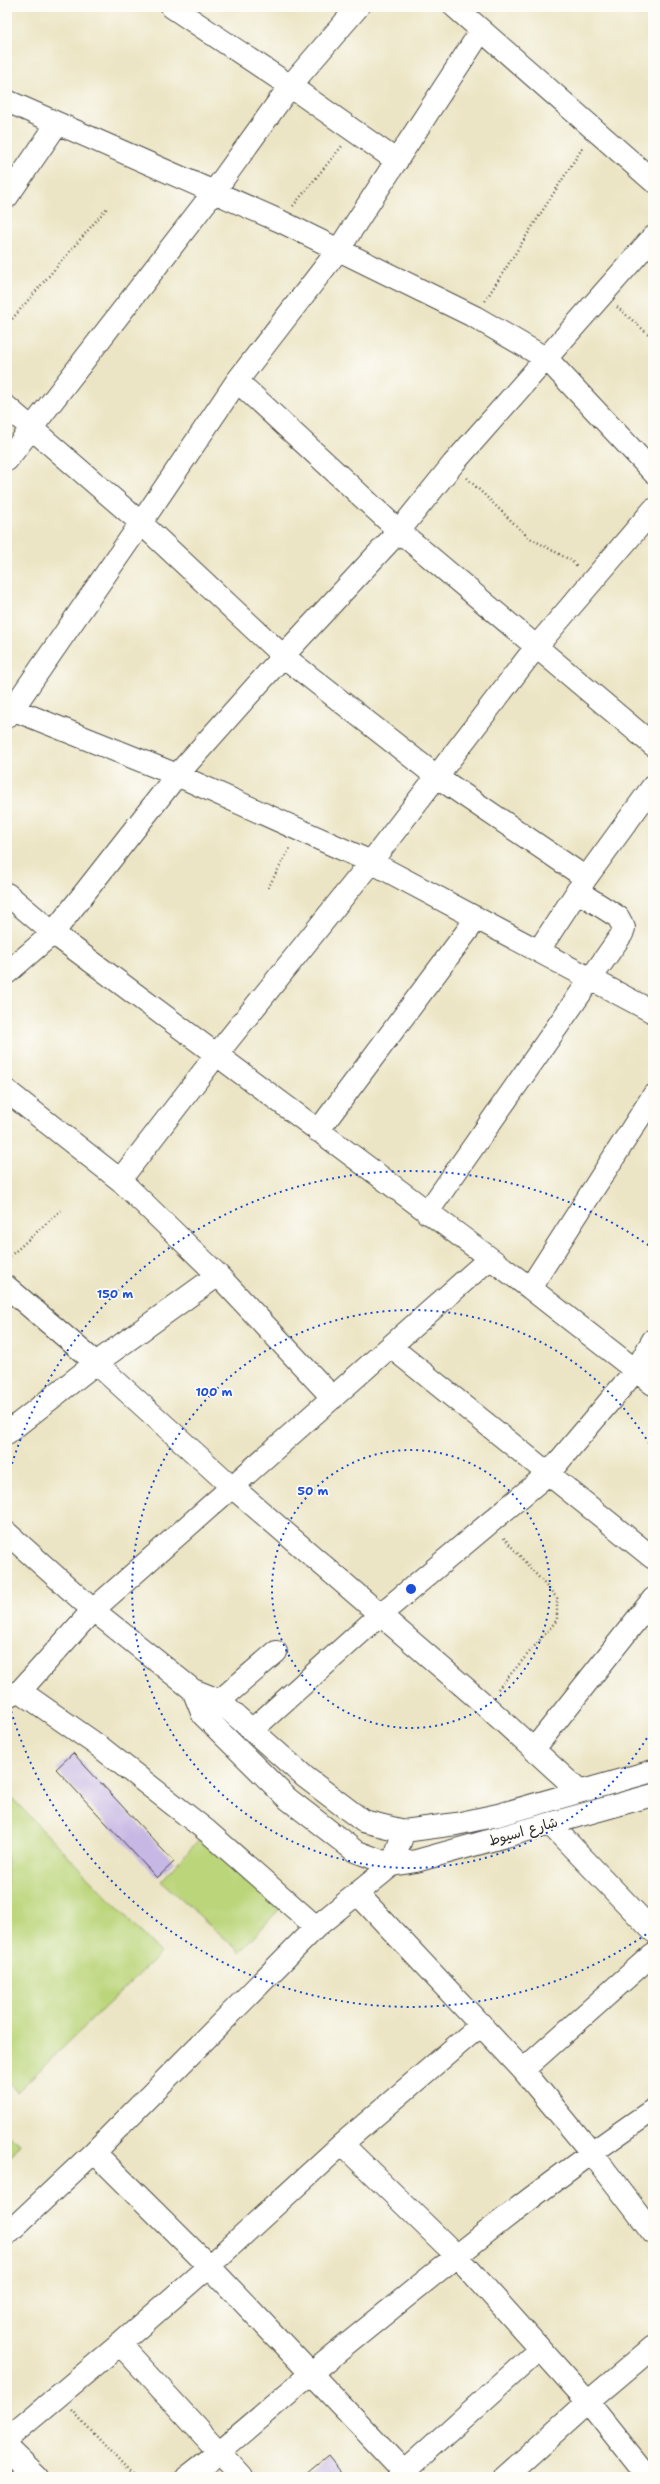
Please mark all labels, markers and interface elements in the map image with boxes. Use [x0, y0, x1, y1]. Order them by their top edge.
text: 150 m [97, 1286, 133, 1302]
text: 100 m [196, 1384, 233, 1400]
text: 50 m [298, 1483, 329, 1499]
centre of rings [404, 1582, 418, 1596]
street label: شارع اسيوط [486, 1813, 560, 1850]

